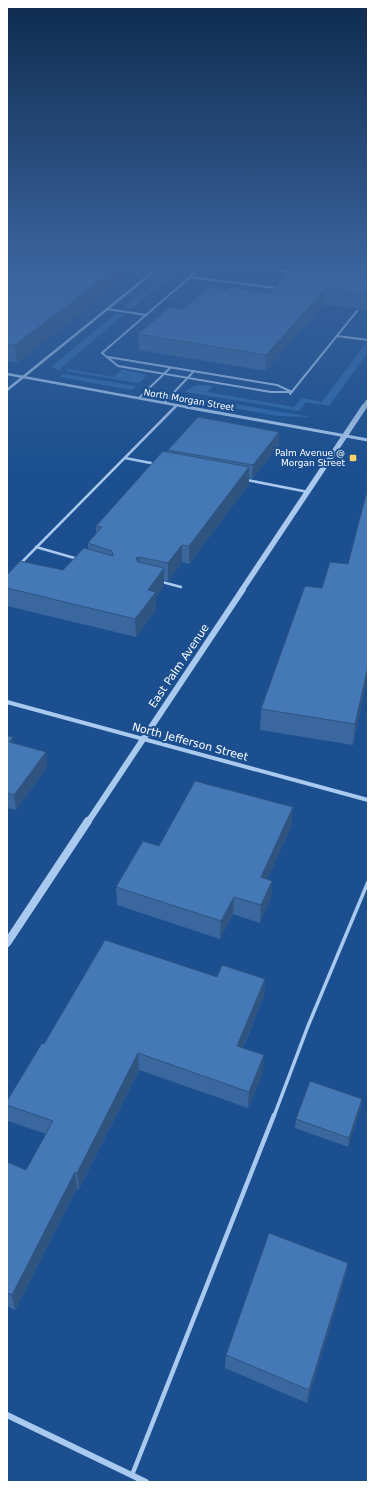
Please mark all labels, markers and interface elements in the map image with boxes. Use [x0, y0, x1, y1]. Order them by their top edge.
street label: North Morgan Street [143, 387, 236, 413]
place label: Palm Avenue @ Morgan Street [275, 448, 345, 468]
marker: Palm Avenue @ Morgan Street [348, 453, 358, 463]
street label: East Palm Avenue [146, 621, 212, 710]
street label: North Jefferson Street [131, 720, 250, 764]

